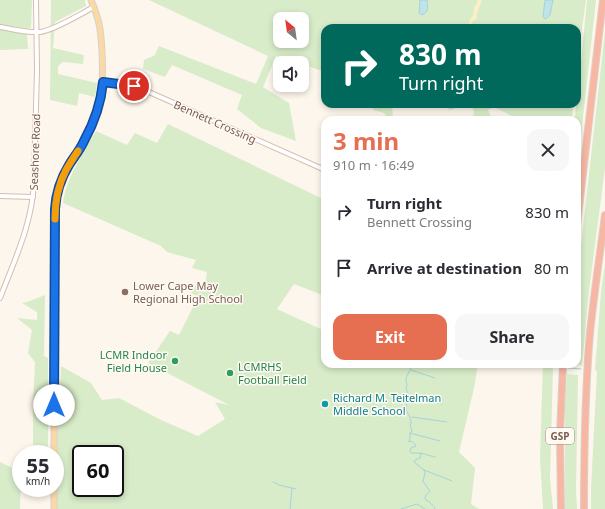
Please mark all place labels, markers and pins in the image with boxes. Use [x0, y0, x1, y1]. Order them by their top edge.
pin [117, 69, 151, 103]
place label: Lower Cape May Regional High School [133, 278, 243, 306]
marker: Lower Cape May Regional High School [120, 287, 130, 297]
place label: LCMR Indoor Field House [100, 347, 167, 375]
marker: LCMR Indoor Field House [170, 356, 180, 366]
place label: LCMRHS Football Field [238, 359, 307, 387]
marker: LCMRHS Football Field [225, 368, 235, 378]
place label: Richard M. Teitelman Middle School [333, 390, 441, 418]
marker: Richard M. Teitelman Middle School [320, 399, 330, 409]

